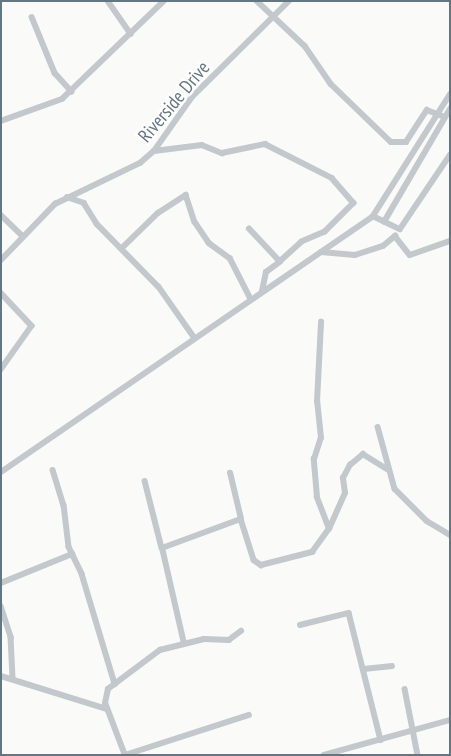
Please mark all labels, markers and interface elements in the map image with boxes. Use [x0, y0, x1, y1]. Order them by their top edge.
street label: Riverside Drive [134, 57, 214, 147]

